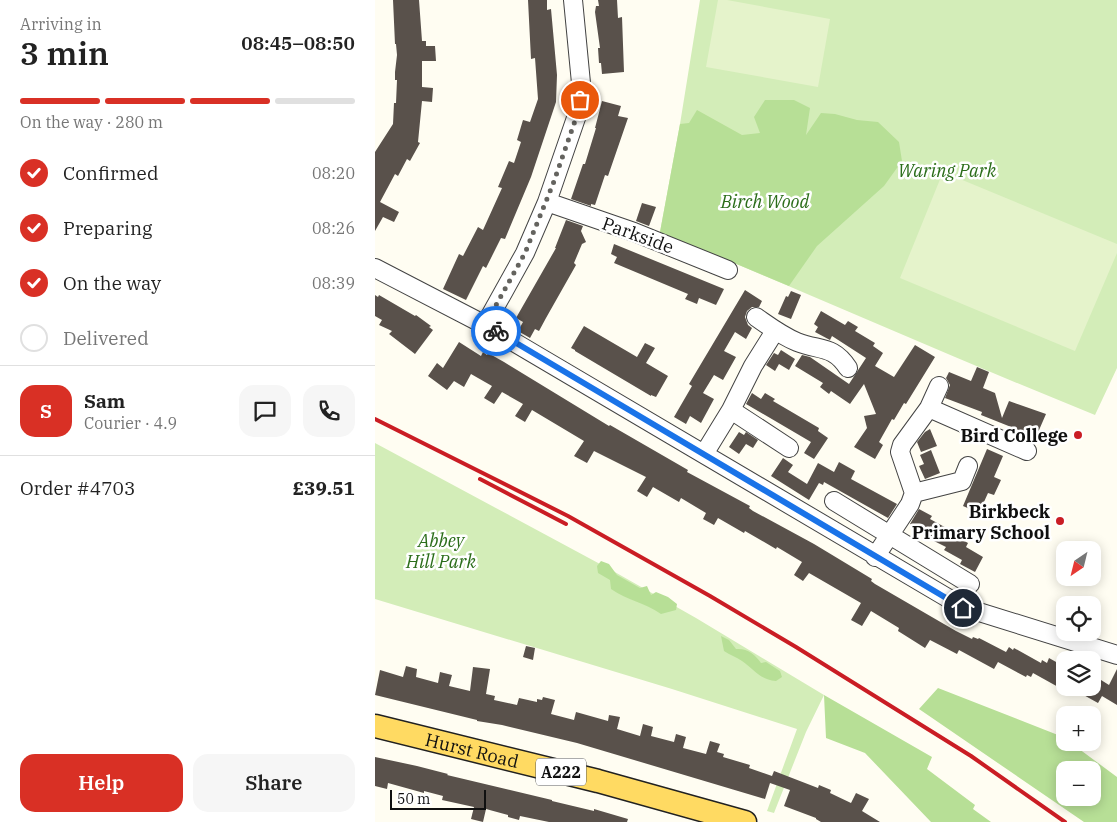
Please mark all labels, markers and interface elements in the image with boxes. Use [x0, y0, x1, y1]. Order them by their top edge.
text: Arriving in [20, 14, 102, 34]
text: 08:45–08:50 [241, 31, 355, 55]
text: 3 min [20, 32, 109, 74]
pin [559, 79, 601, 121]
icon: bag [566, 86, 594, 114]
text: On the way · 280 m [20, 112, 163, 132]
icon: check [20, 159, 48, 187]
park label: Waring Park [898, 159, 997, 182]
text: Confirmed [63, 161, 158, 185]
text: 08:20 [312, 163, 355, 183]
park label: Birch Wood [720, 190, 810, 213]
street label: Parkside [599, 211, 677, 259]
icon: check [20, 214, 48, 242]
text: Preparing [63, 216, 152, 240]
text: 08:26 [312, 218, 355, 238]
icon: check [20, 269, 48, 297]
text: On the way [63, 271, 161, 295]
text: 08:39 [312, 273, 355, 293]
courier [471, 306, 521, 356]
icon: bike [482, 317, 510, 345]
text: Delivered [63, 326, 149, 350]
button: chat [239, 385, 291, 437]
button: phone [303, 385, 355, 437]
text: Sam [84, 389, 125, 413]
text: S [40, 399, 52, 423]
text: Courier · 4.9 [84, 413, 177, 433]
place label: Bird College [960, 424, 1068, 447]
marker: Bird College [1072, 429, 1084, 441]
text: Order #4703 [20, 476, 135, 500]
text: £39.51 [293, 476, 355, 500]
place label: Birkbeck Primary School [912, 500, 1051, 544]
marker: Birkbeck Primary School [1054, 515, 1066, 527]
park label: Abbey Hill Park [405, 529, 476, 573]
north arrow [1056, 541, 1101, 586]
map controls [1056, 541, 1101, 806]
pin [942, 587, 984, 629]
icon: home [949, 594, 977, 622]
button: locate [1056, 596, 1101, 641]
button: layers [1056, 651, 1101, 696]
button: + [1056, 706, 1101, 751]
street label: Hurst Road [423, 727, 521, 773]
button: Help [20, 754, 183, 812]
button: Share [193, 754, 355, 812]
road number: A222 [536, 759, 586, 786]
button: − [1056, 761, 1101, 806]
scale bar [390, 787, 486, 810]
text: 50 m [397, 790, 430, 808]

